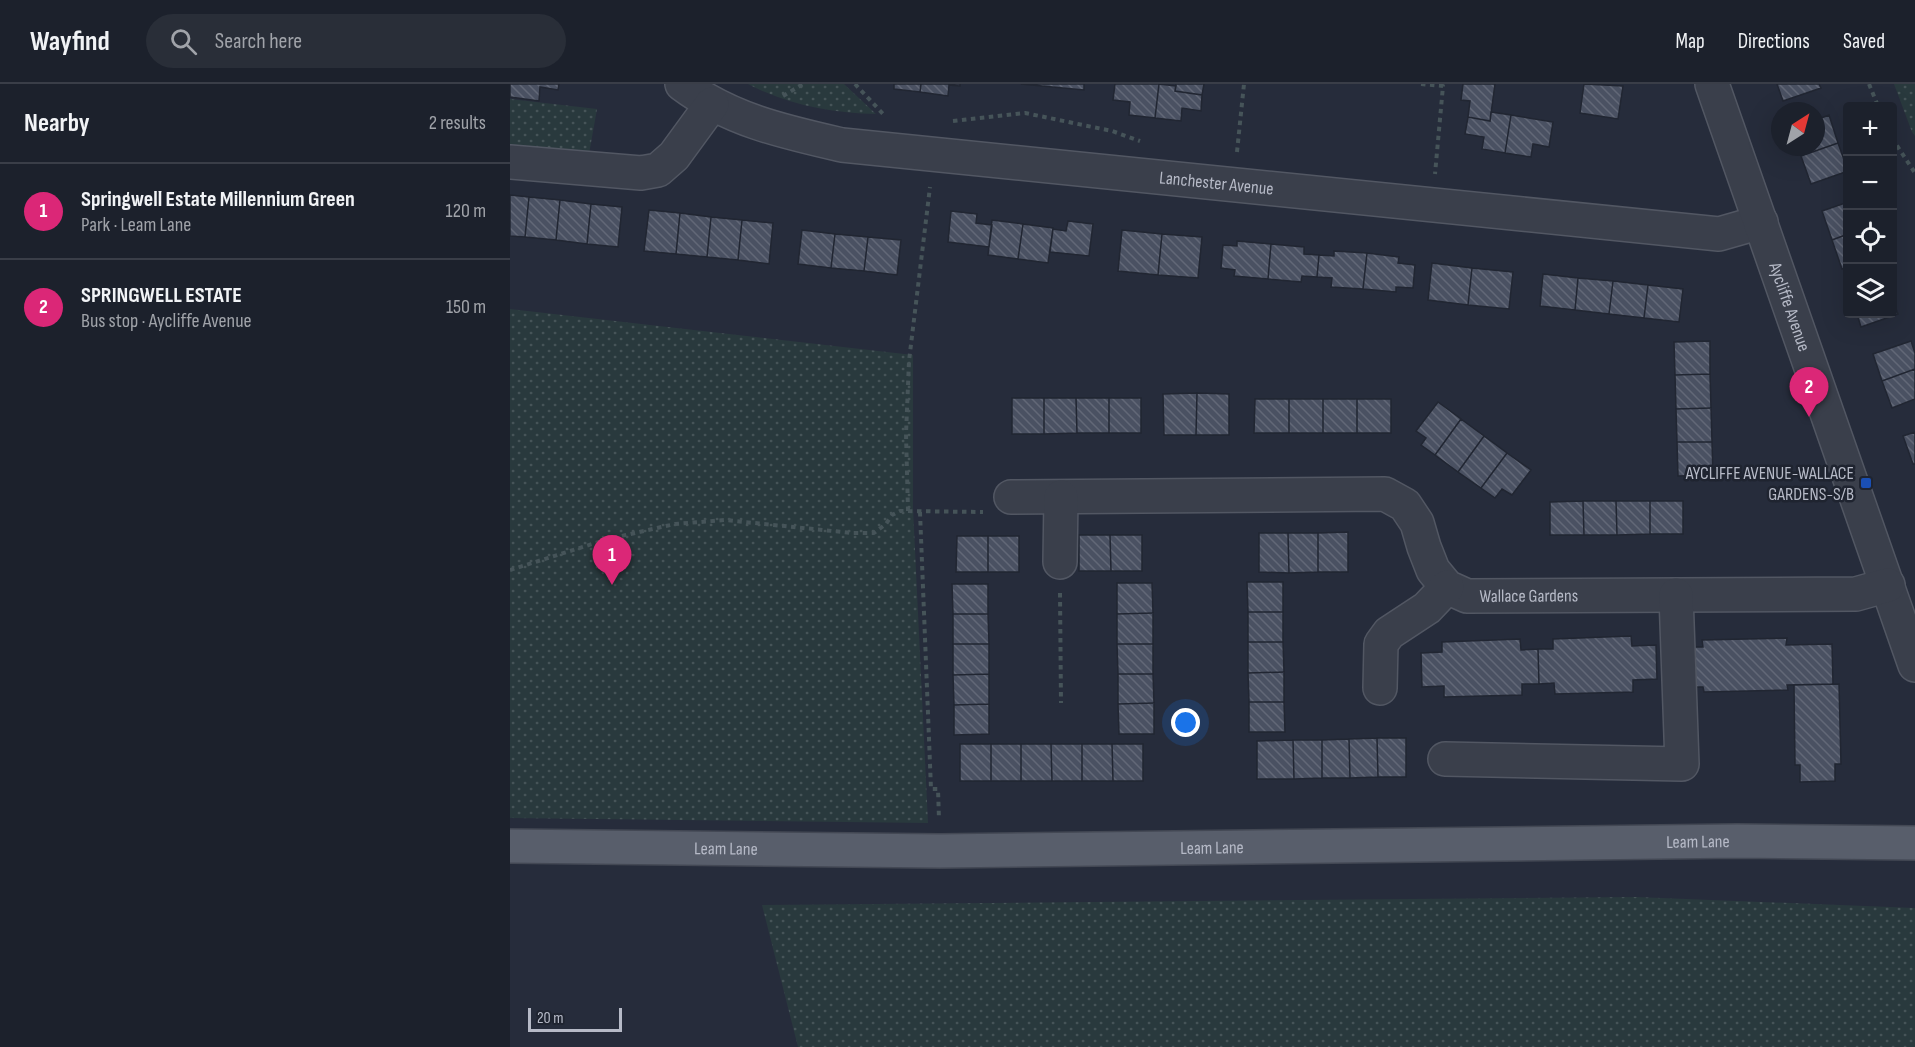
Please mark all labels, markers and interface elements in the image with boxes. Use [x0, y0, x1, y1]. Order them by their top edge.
search box [146, 14, 566, 68]
text: Wayfind [30, 25, 110, 58]
icon: search [167, 25, 200, 58]
text: Search here [215, 28, 302, 55]
text: Map [1675, 29, 1705, 54]
text: Directions [1738, 29, 1810, 54]
text: Saved [1843, 29, 1885, 54]
north arrow [1771, 102, 1825, 156]
map controls [1843, 102, 1897, 318]
button: + [1843, 102, 1897, 156]
text: Nearby [24, 108, 90, 139]
text: 2 results [429, 111, 486, 135]
button: − [1843, 156, 1897, 210]
street label: Lanchester Avenue [1158, 167, 1275, 199]
text: Springwell Estate Millennium Green [81, 186, 355, 213]
text: 1 [40, 199, 47, 223]
text: 120 m [446, 199, 486, 223]
button: locate [1843, 210, 1897, 264]
text: Park · Leam Lane [81, 213, 191, 237]
street label: Aycliffe Avenue [1764, 259, 1815, 354]
button: layers [1843, 264, 1897, 318]
text: SPRINGWELL ESTATE [81, 282, 242, 309]
text: 2 [39, 295, 48, 319]
text: 150 m [446, 295, 486, 319]
text: Bus stop · Aycliffe Avenue [81, 309, 252, 333]
pin: 2 [1790, 368, 1828, 417]
place label: AYCLIFFE AVENUE-WALLACE GARDENS-S/B [1685, 463, 1854, 505]
marker: AYCLIFFE AVENUE-WALLACE GARDENS-S/B [1859, 476, 1873, 490]
pin: 1 [592, 536, 632, 585]
street label: Wallace Gardens [1479, 585, 1578, 606]
your location [1171, 708, 1200, 737]
street label: Leam Lane [1666, 831, 1730, 852]
street label: Leam Lane [1180, 837, 1244, 858]
street label: Leam Lane [694, 838, 758, 859]
scale bar [528, 1005, 622, 1032]
text: 20 m [537, 1009, 564, 1028]

